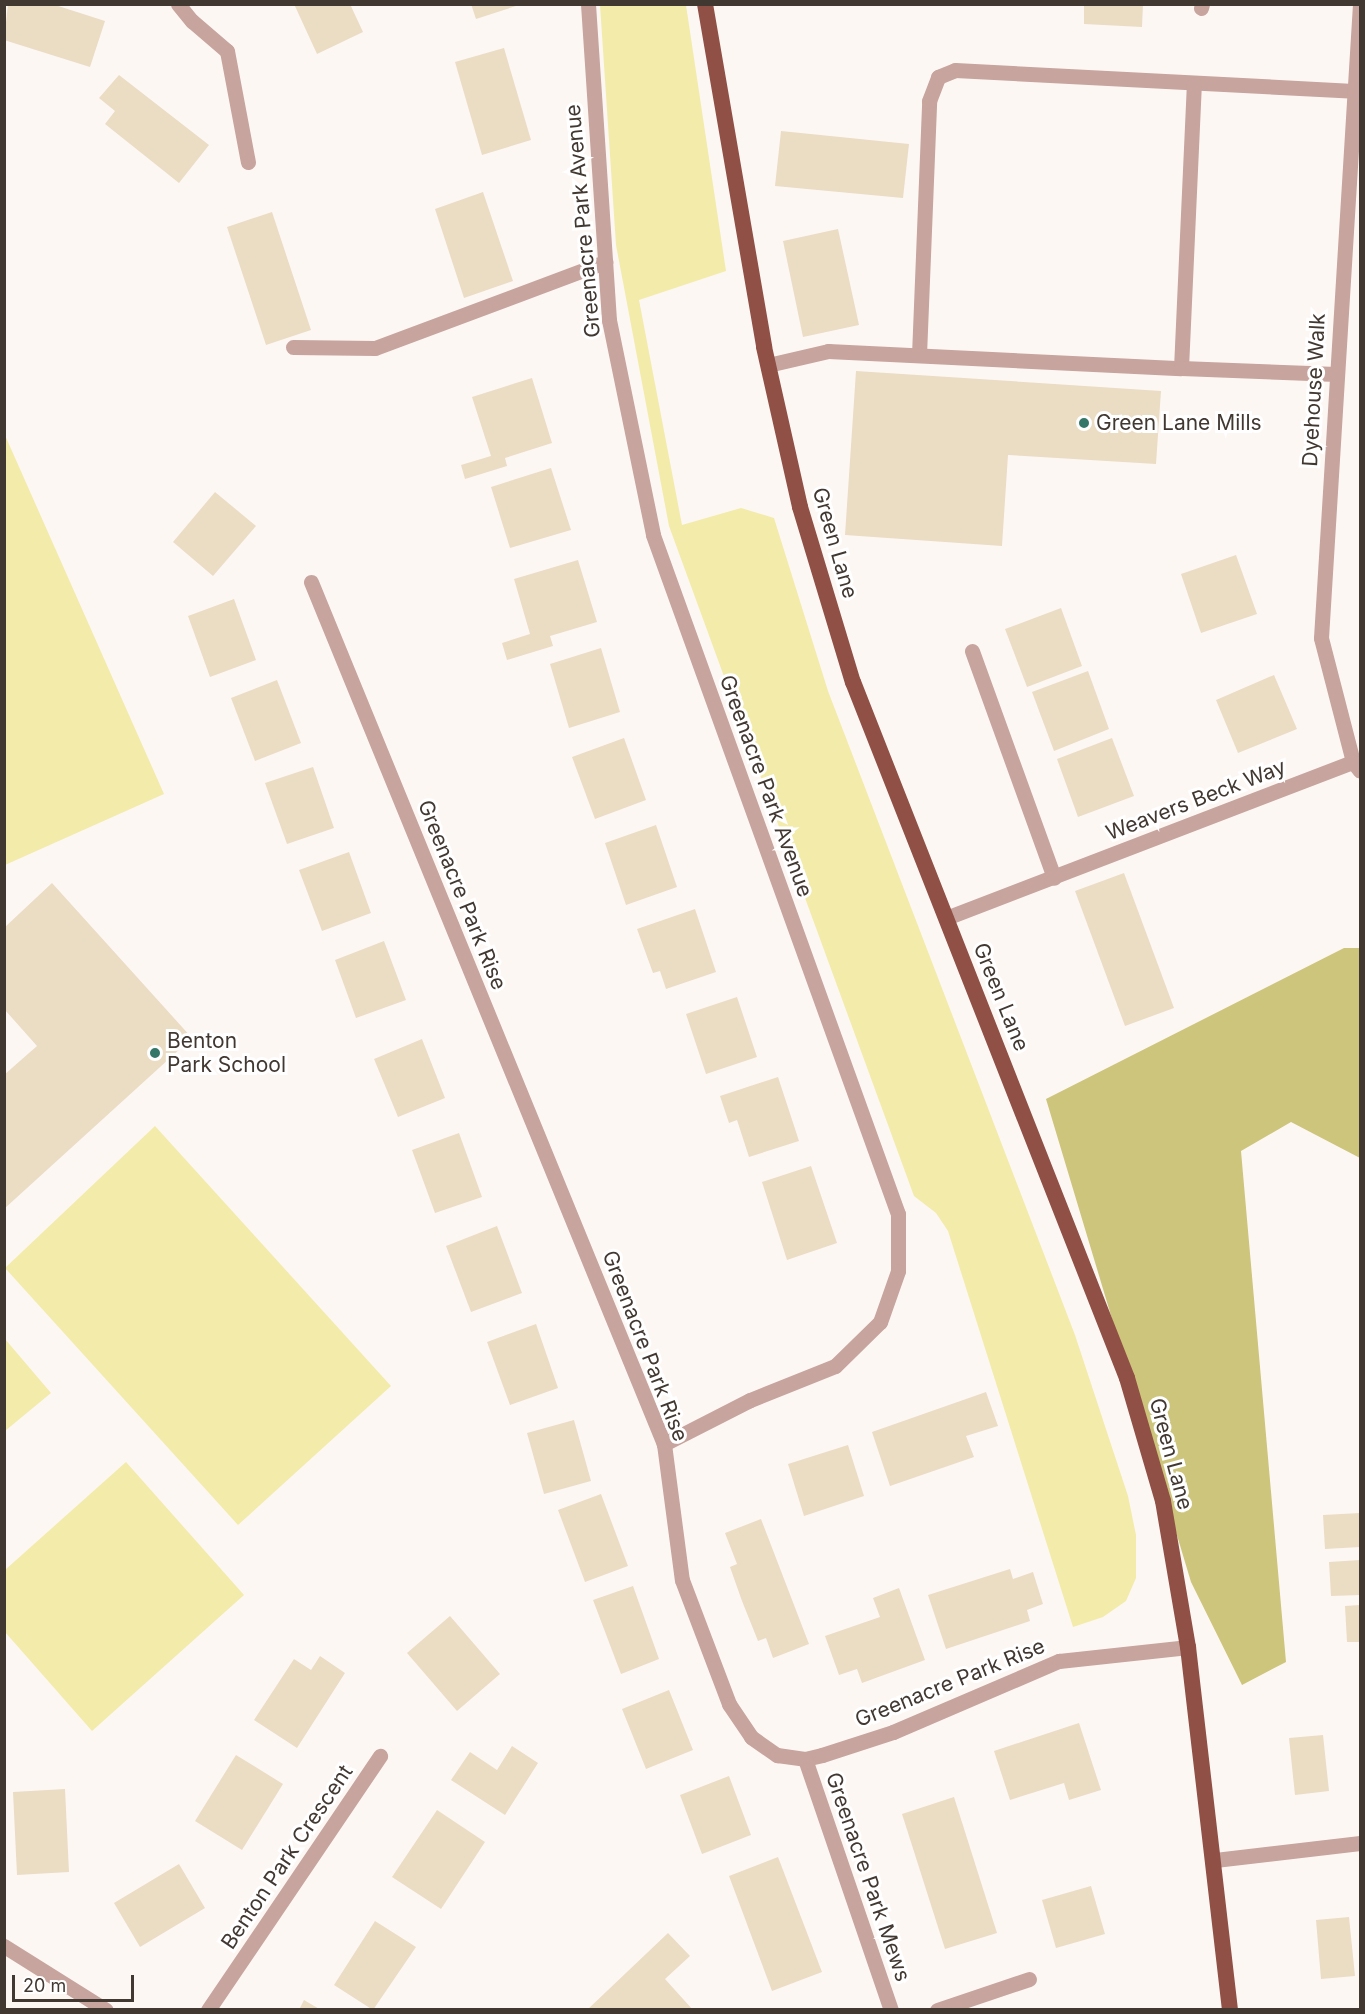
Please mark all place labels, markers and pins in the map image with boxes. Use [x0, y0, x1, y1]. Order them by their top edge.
place label: Green Lane Mills [1096, 410, 1262, 436]
marker: Green Lane Mills [1077, 416, 1091, 430]
place label: Benton Park School [167, 1028, 286, 1078]
marker: Benton Park School [148, 1046, 162, 1060]

